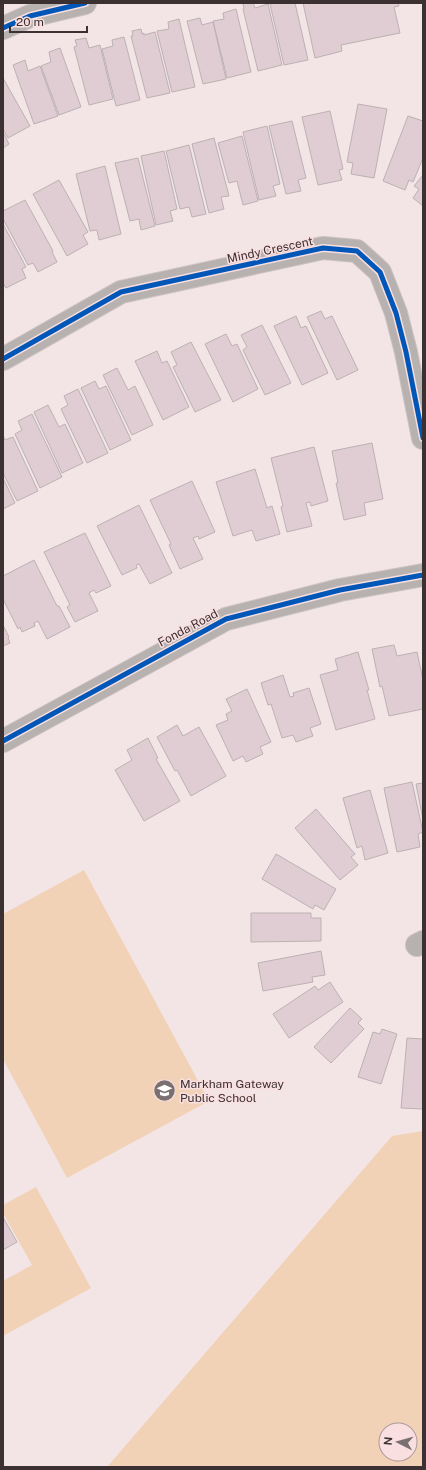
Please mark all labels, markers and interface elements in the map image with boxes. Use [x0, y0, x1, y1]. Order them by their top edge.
scale bar [10, 8, 87, 34]
text: 20 m [16, 15, 44, 29]
street label: Mindy Crescent [226, 234, 314, 266]
street label: Fonda Road [156, 606, 220, 650]
place label: Markham Gateway Public School [180, 1077, 285, 1105]
school or university icon: Markham Gateway Public School [151, 1078, 177, 1104]
north arrow [378, 1422, 418, 1462]
text: N [382, 1436, 394, 1446]

